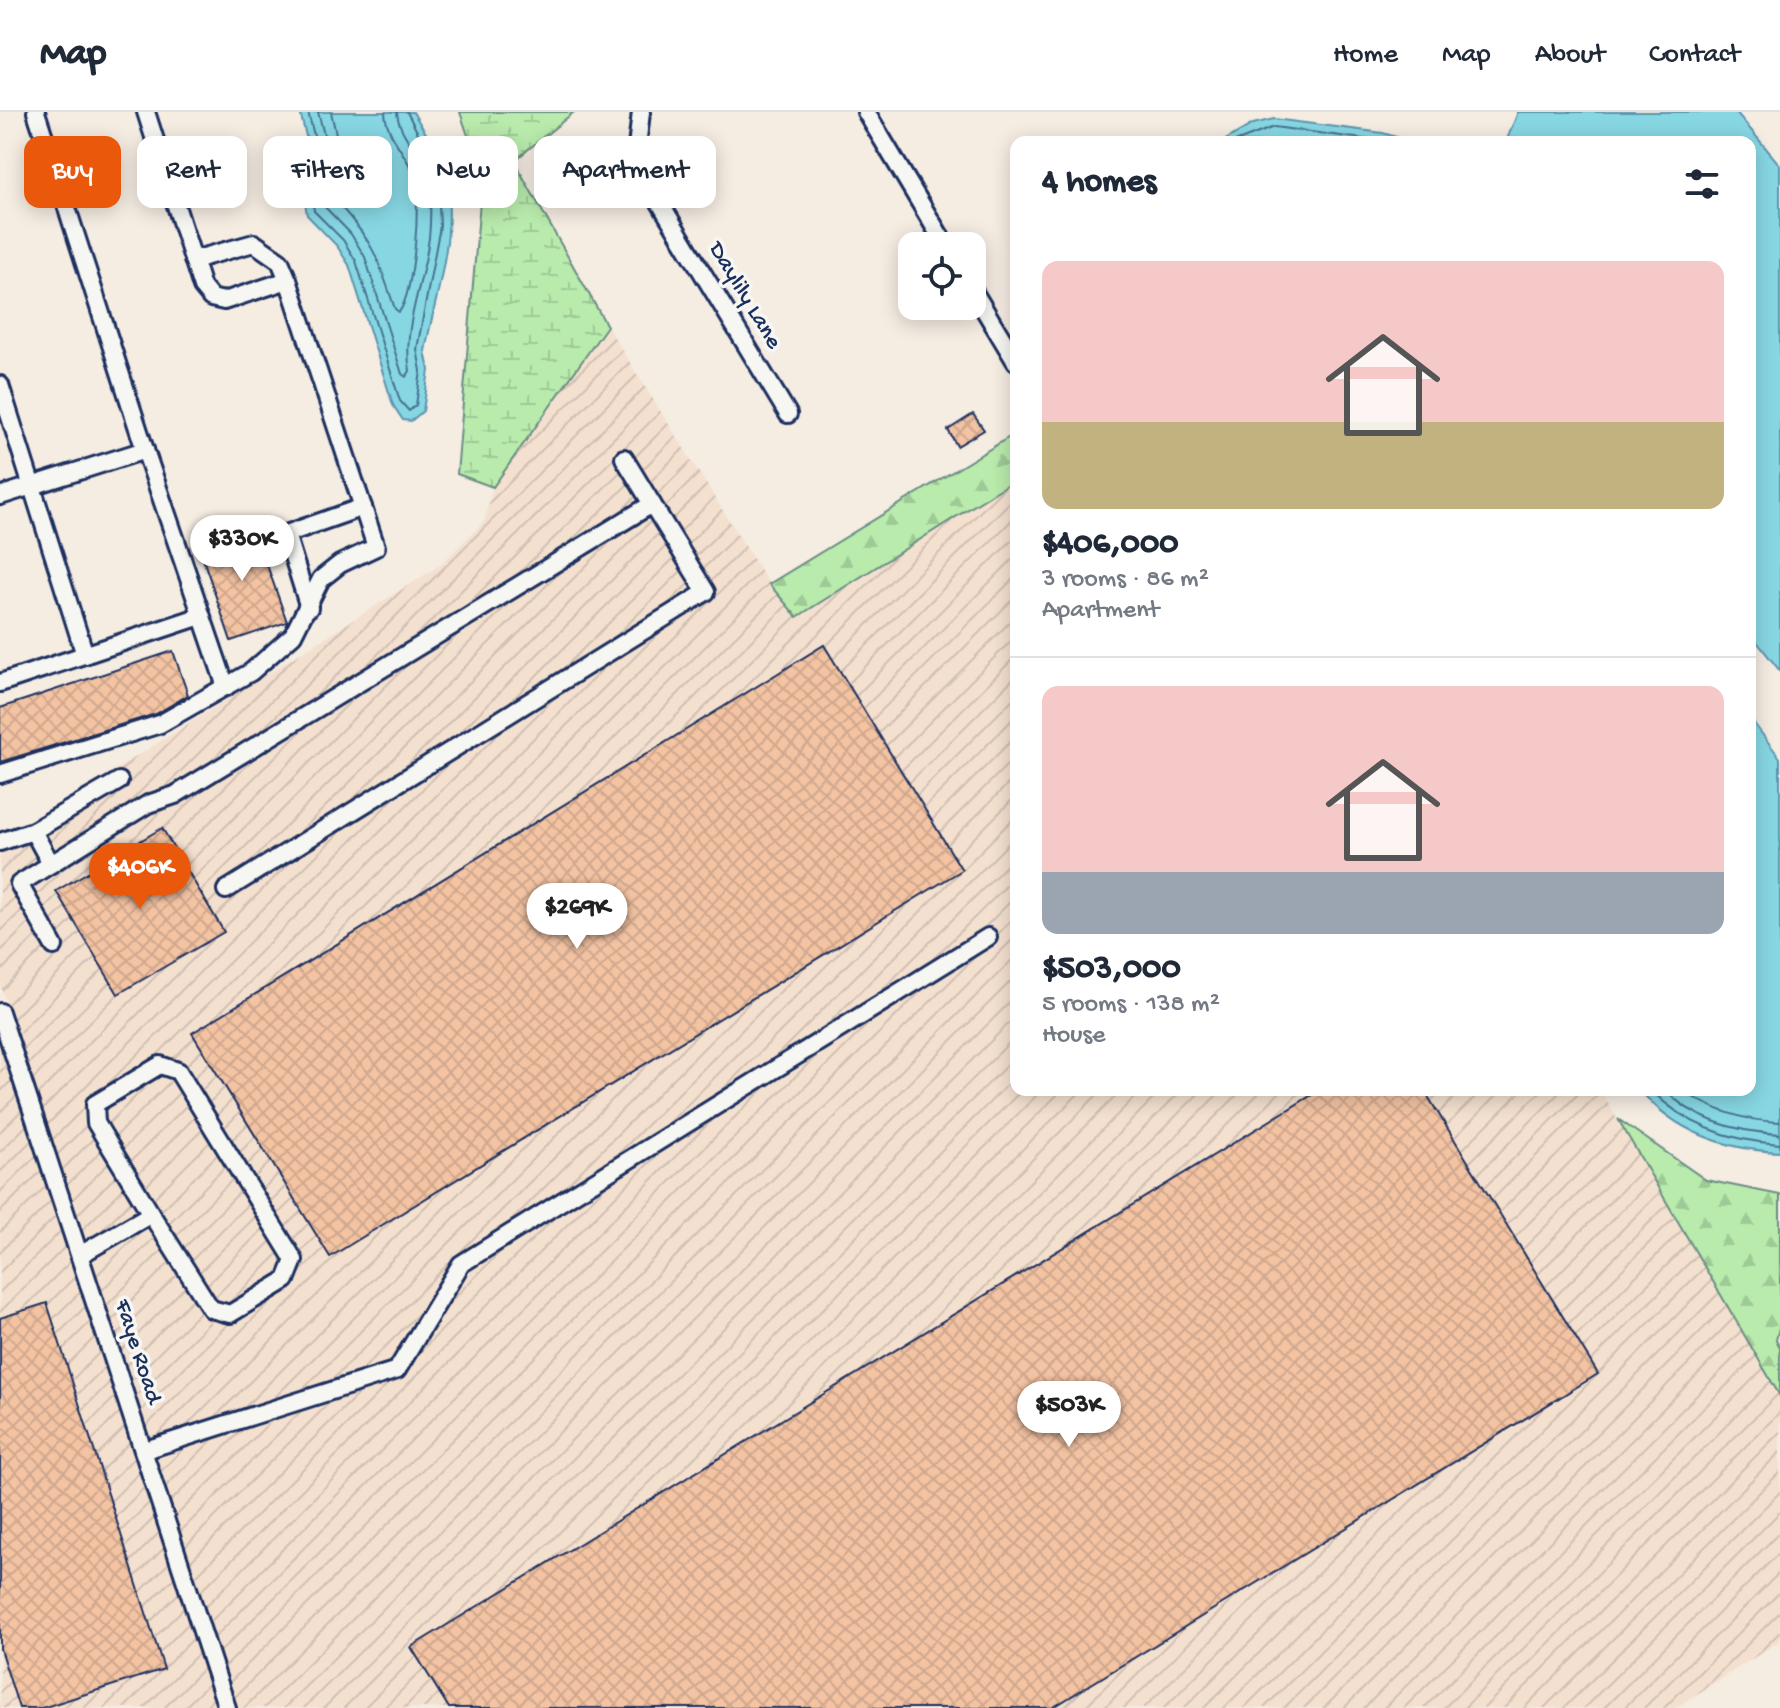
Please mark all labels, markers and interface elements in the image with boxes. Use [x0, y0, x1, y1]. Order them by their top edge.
text: Map [40, 33, 106, 77]
text: Home [1333, 39, 1398, 72]
text: Map [1442, 39, 1491, 72]
text: About [1535, 39, 1605, 72]
text: Contact [1649, 39, 1740, 72]
chip: Buy [24, 136, 121, 208]
chip: Rent [137, 136, 247, 208]
chip: Filters [263, 136, 392, 208]
chip: New [408, 136, 518, 208]
chip: Apartment [534, 136, 716, 208]
icon: filters [1680, 162, 1724, 206]
text: 4 homes [1042, 164, 1156, 204]
map controls [898, 232, 986, 320]
button: locate [898, 232, 986, 320]
street label: Daylily Lane [700, 235, 788, 355]
icon: home [1311, 313, 1455, 457]
pin: $330K [186, 515, 298, 583]
text: $330K [208, 525, 276, 556]
text: $406,000 [1042, 525, 1179, 565]
text: 3 rooms · 86 m² [1042, 565, 1209, 596]
text: Apartment [1042, 596, 1159, 627]
icon: home [1311, 738, 1455, 882]
pin: $406K [84, 843, 196, 911]
text: $406K [107, 853, 173, 884]
pin: $269K [521, 883, 633, 951]
text: $269K [545, 893, 609, 924]
text: $503,000 [1042, 950, 1181, 990]
text: 5 rooms · 138 m² [1042, 990, 1220, 1021]
text: House [1042, 1021, 1106, 1052]
street label: Faye Road [106, 1295, 168, 1410]
pin: $503K [1013, 1381, 1125, 1449]
text: $503K [1035, 1391, 1103, 1422]

